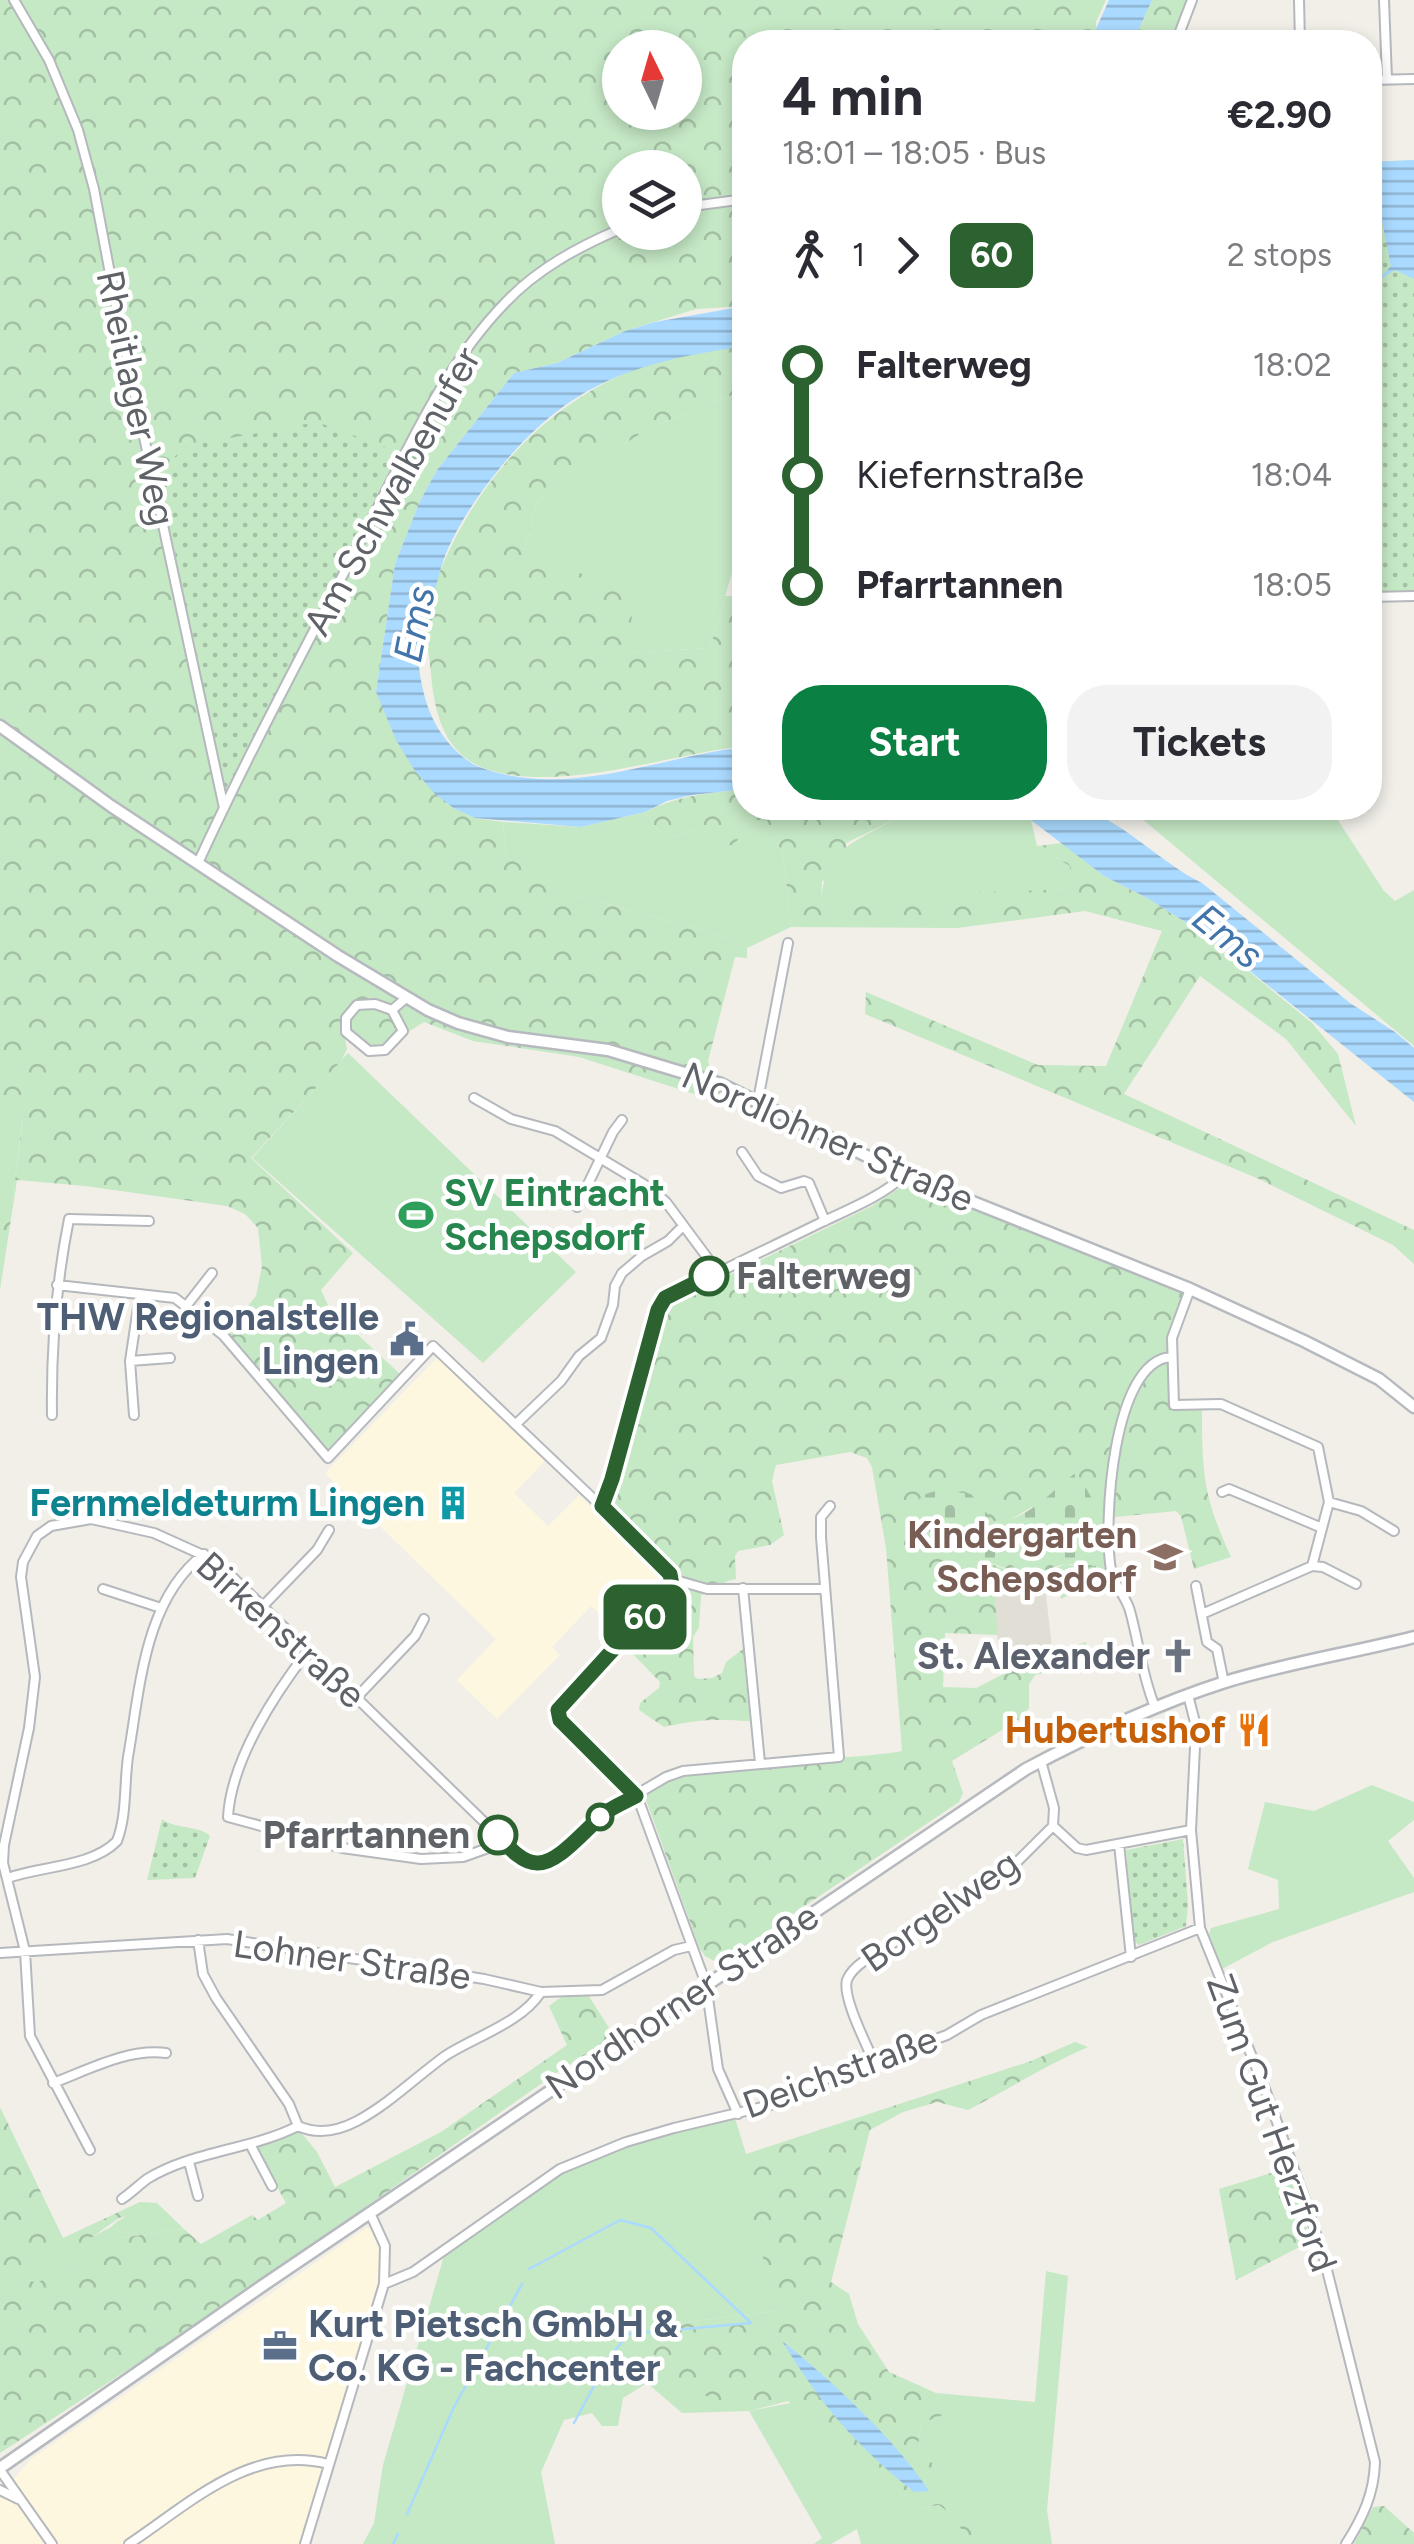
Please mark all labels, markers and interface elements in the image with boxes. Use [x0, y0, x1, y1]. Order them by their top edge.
north arrow [602, 30, 702, 130]
map controls [602, 30, 702, 250]
text: 4 min [782, 63, 924, 129]
text: €2.90 [1227, 92, 1332, 138]
text: 18:01 – 18:05 · Bus [782, 134, 1046, 172]
button: layers [602, 150, 702, 250]
icon: walk [782, 228, 837, 283]
icon: forward [880, 228, 935, 283]
text: 60 [970, 234, 1013, 276]
text: 1 [852, 236, 865, 274]
text: 2 stops [1227, 236, 1332, 274]
street label: Rheitlager Weg [86, 266, 186, 530]
street label: Am Schwalbenufer [294, 339, 490, 643]
text: Falterweg [856, 342, 1032, 388]
text: 18:02 [1253, 346, 1332, 384]
text: Kiefernstraße [856, 452, 1084, 498]
text: 18:04 [1251, 456, 1332, 494]
text: Pfarrtannen [856, 562, 1063, 608]
text: 18:05 [1252, 566, 1332, 604]
water label: Ems [383, 582, 445, 666]
button: Start [782, 685, 1047, 800]
button: Tickets [1067, 685, 1332, 800]
water label: Ems [1183, 893, 1273, 979]
street label: Nordlohner Straße [675, 1052, 981, 1222]
place label: SV Eintracht Schepsdorf [444, 1170, 665, 1260]
sports icon: SV Eintracht Schepsdorf [397, 1196, 435, 1234]
place label: Falterweg [736, 1253, 912, 1299]
marker: Falterweg [690, 1257, 728, 1295]
place label: THW Regionalstelle Lingen [37, 1294, 379, 1384]
public building icon: THW Regionalstelle Lingen [388, 1320, 426, 1358]
place label: Fernmeldeturm Lingen [29, 1480, 425, 1526]
building icon: Fernmeldeturm Lingen [434, 1484, 472, 1522]
place label: Kindergarten Schepsdorf [907, 1512, 1137, 1602]
school or university icon: Kindergarten Schepsdorf [1146, 1538, 1184, 1576]
street label: Birkenstraße [187, 1542, 375, 1718]
line badge: 60 [600, 1584, 690, 1650]
text: 60 [624, 1596, 666, 1638]
place label: St. Alexander [917, 1633, 1150, 1679]
church icon: St. Alexander [1159, 1637, 1197, 1675]
place label: Hubertushof [1005, 1707, 1226, 1753]
restaurant icon: Hubertushof [1235, 1711, 1273, 1749]
unlabelled marker [587, 1804, 613, 1830]
place label: Pfarrtannen [263, 1812, 470, 1858]
marker: Pfarrtannen [479, 1816, 517, 1854]
street label: Borgelweg [852, 1840, 1028, 1982]
street label: Nordhorner Straße [537, 1893, 827, 2109]
street label: Lohner Straße [230, 1921, 474, 1999]
street label: Zum Gut Herzford [1197, 1968, 1347, 2278]
street label: Deichstraße [736, 2016, 944, 2128]
place label: Kurt Pietsch GmbH & Co. KG - Fachcenter [308, 2301, 678, 2391]
office icon: Kurt Pietsch GmbH & Co. KG - Fachcenter [261, 2327, 299, 2365]

